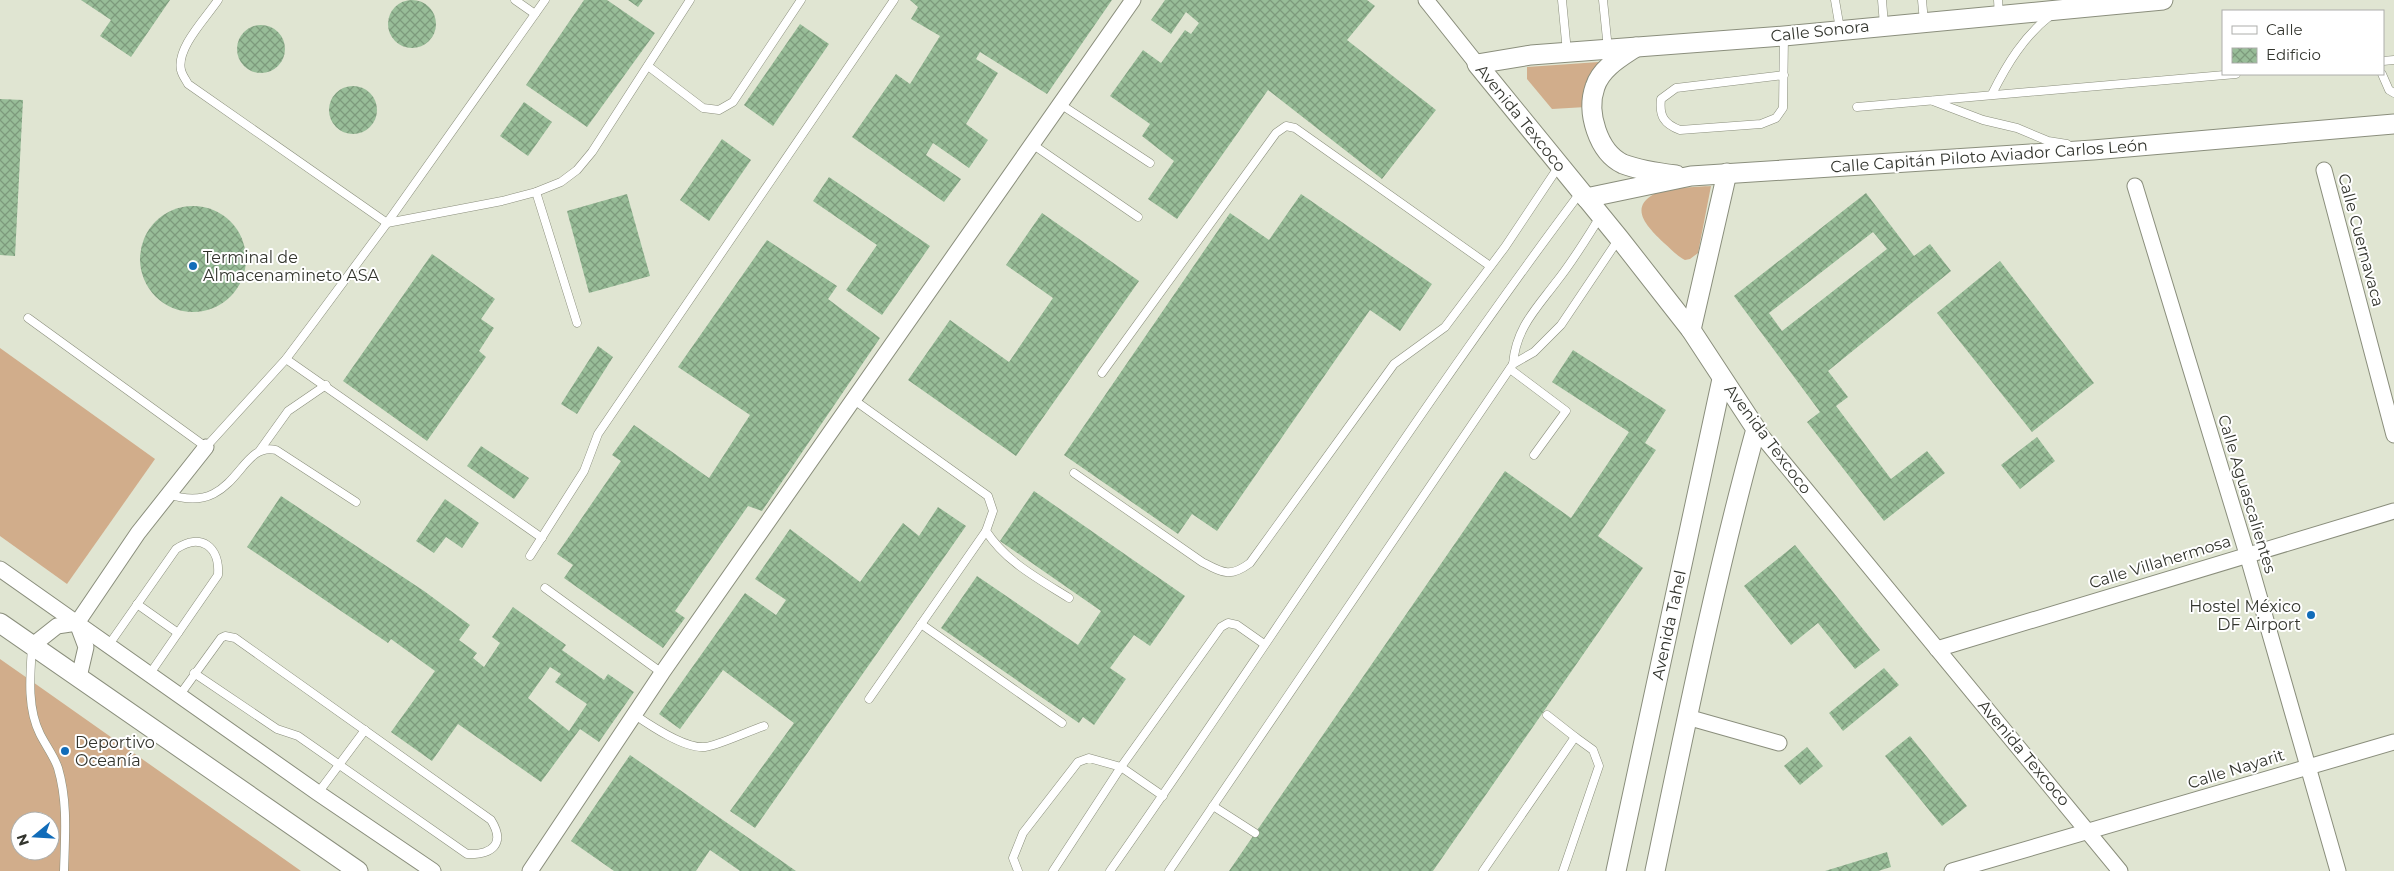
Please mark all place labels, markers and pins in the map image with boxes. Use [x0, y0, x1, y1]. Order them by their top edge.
place label: Terminal de Almacenamineto ASA [203, 248, 379, 285]
marker: Terminal de Almacenamineto ASA [187, 260, 199, 272]
place label: Hostel México DF Airport [2189, 597, 2301, 634]
marker: Hostel México DF Airport [2305, 609, 2317, 621]
place label: Deportivo Oceanía [75, 733, 155, 770]
marker: Deportivo Oceanía [59, 745, 71, 757]

